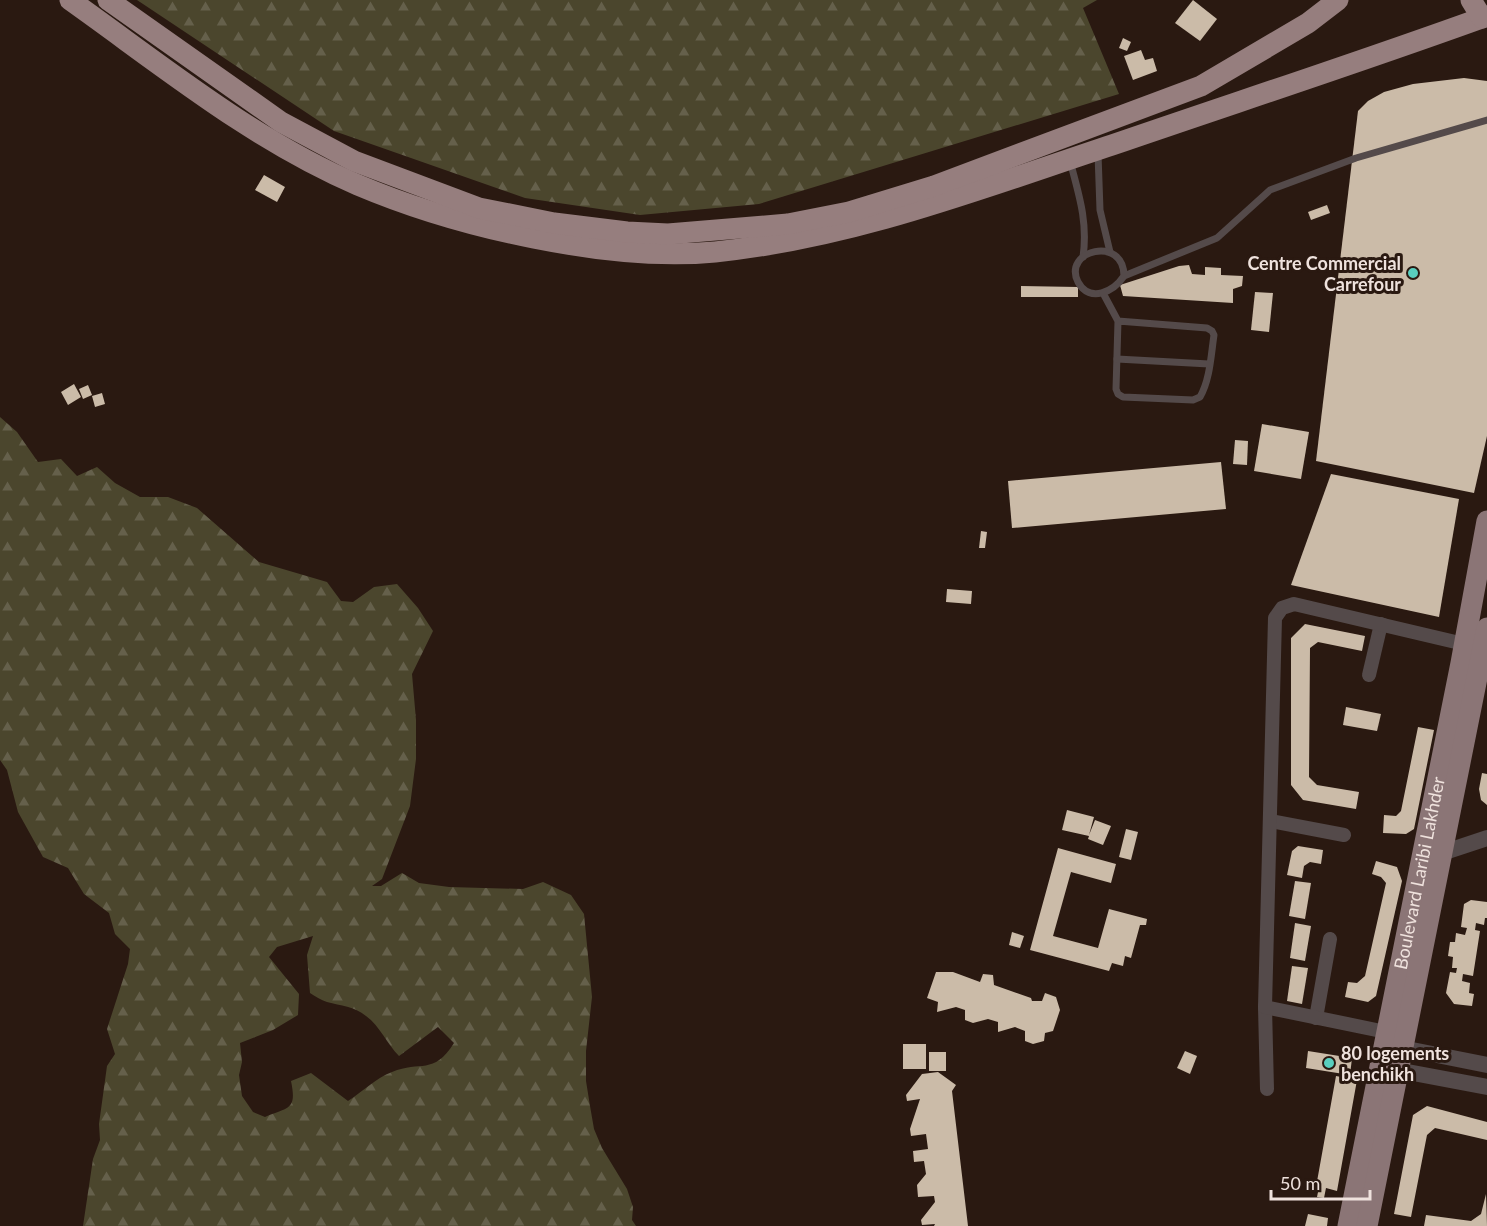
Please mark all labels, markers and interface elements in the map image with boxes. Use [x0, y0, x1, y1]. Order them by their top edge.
place label: Centre Commercial Carrefour [1247, 252, 1401, 295]
marker: Centre Commercial Carrefour [1406, 266, 1420, 280]
street label: Boulevard Laribi Lakhder [1389, 774, 1449, 971]
place label: 80 logements benchikh [1341, 1042, 1449, 1085]
marker: 80 logements benchikh [1322, 1056, 1336, 1070]
scale bar [1271, 1163, 1370, 1201]
text: 50 m [1280, 1172, 1320, 1194]

